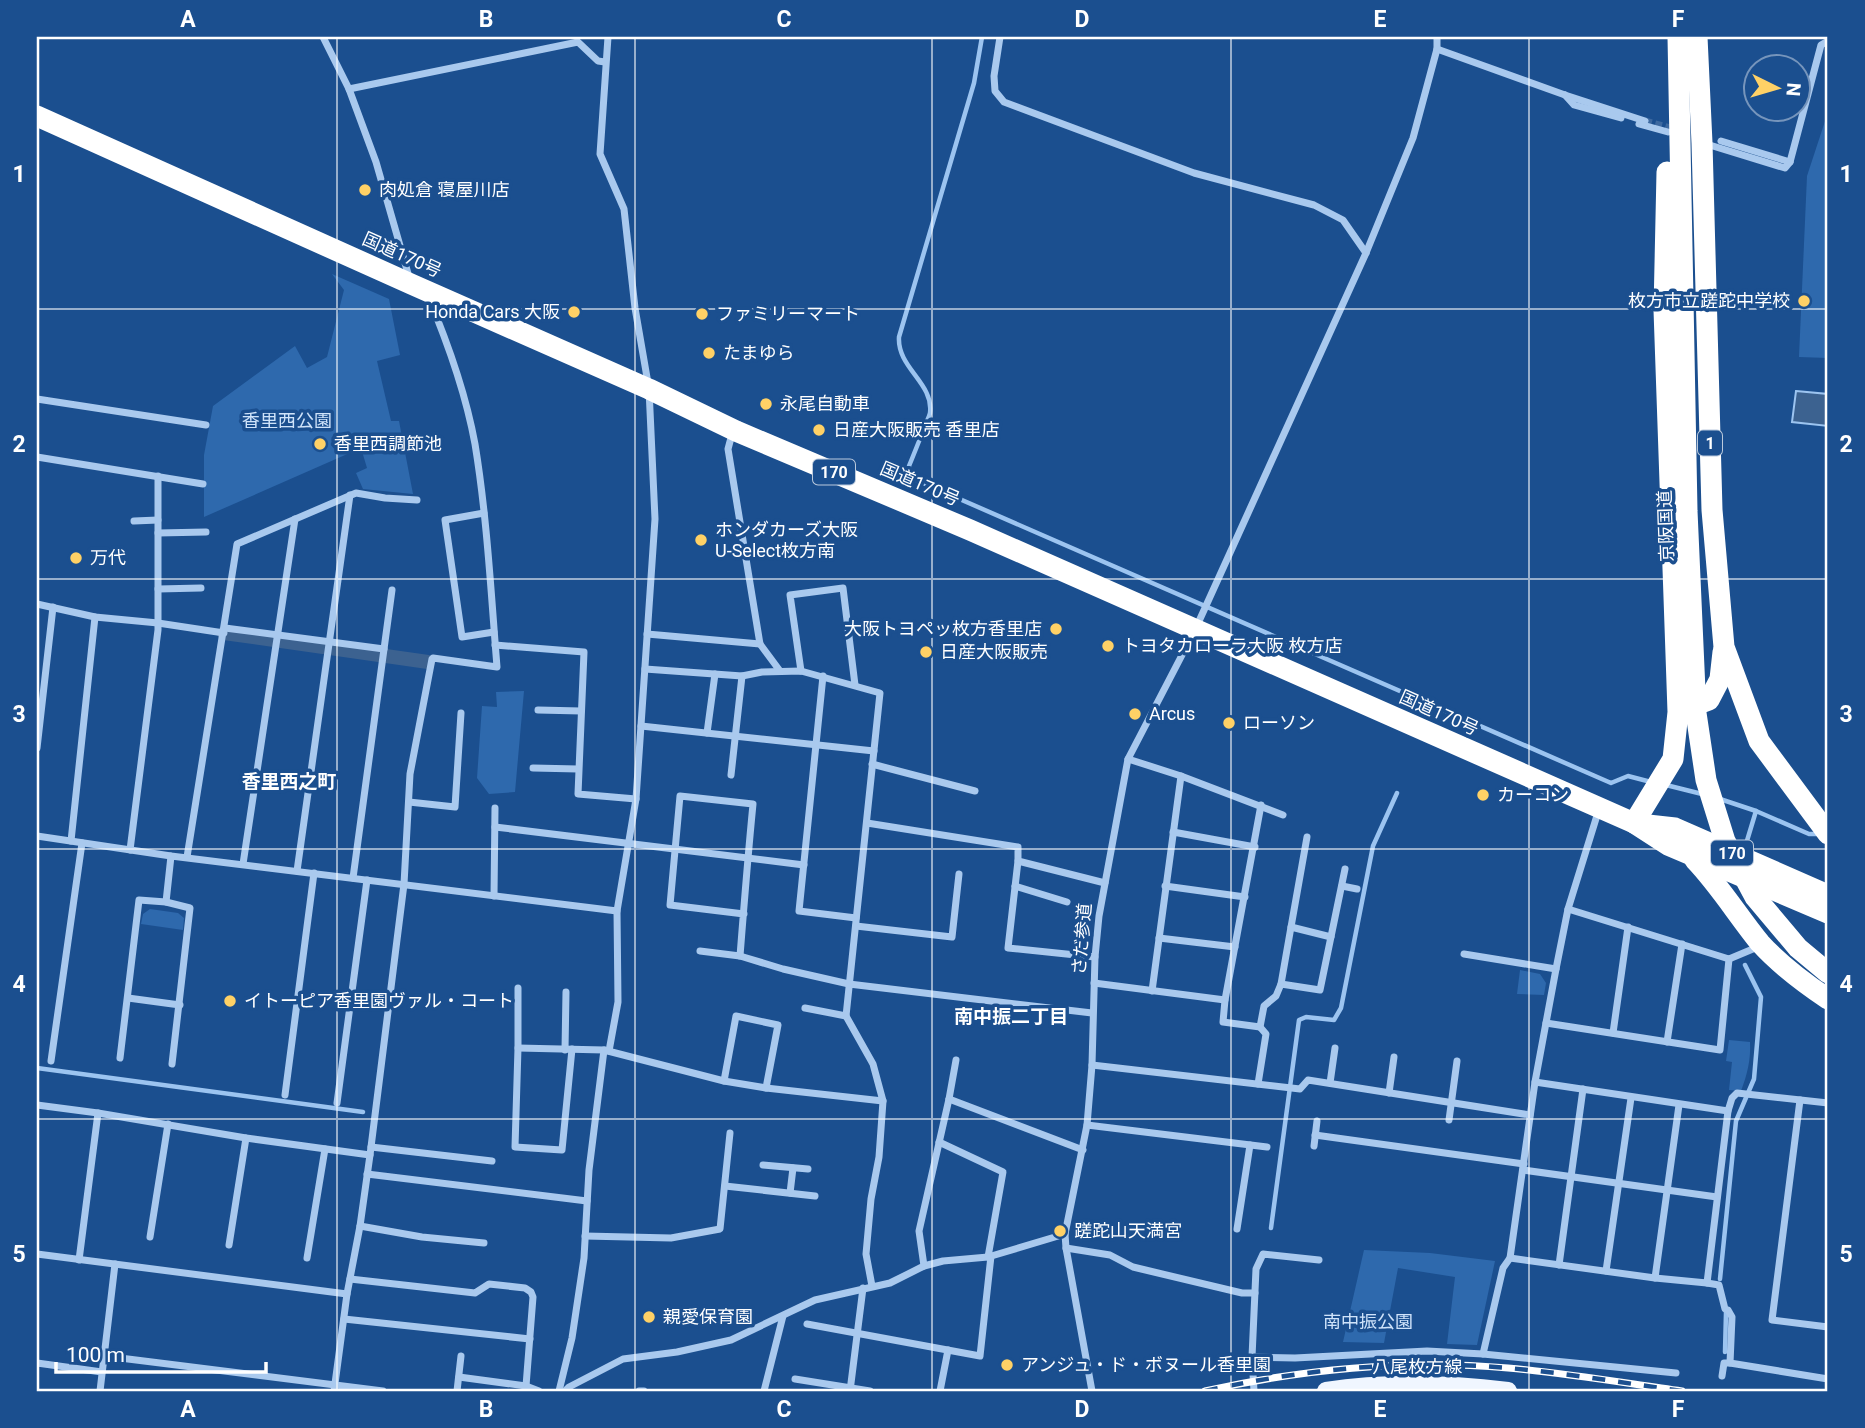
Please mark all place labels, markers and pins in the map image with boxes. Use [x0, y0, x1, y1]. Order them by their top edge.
place label: 肉処倉 寝屋川店 [379, 179, 509, 200]
marker: 肉処倉 寝屋川店 [357, 182, 373, 198]
place label: 枚方市立蹉跎中学校 [1628, 290, 1790, 311]
marker: 枚方市立蹉跎中学校 [1796, 293, 1812, 309]
place label: Honda Cars 大阪 [425, 301, 560, 322]
place label: ファミリーマート [716, 303, 860, 324]
marker: Honda Cars 大阪 [566, 304, 582, 320]
marker: ファミリーマート [694, 306, 710, 322]
place label: たまゆら [723, 342, 794, 363]
marker: たまゆら [701, 345, 717, 361]
place label: 永尾自動車 [780, 393, 870, 414]
marker: 永尾自動車 [758, 396, 774, 412]
place label: 日産大阪販売 香里店 [833, 419, 999, 440]
marker: 日産大阪販売 香里店 [811, 422, 827, 438]
place label: 香里西調節池 [334, 433, 442, 454]
marker: 香里西調節池 [312, 436, 328, 452]
place label: ホンダカーズ大阪 U-Select枚方南 [715, 519, 858, 561]
marker: ホンダカーズ大阪 U-Select枚方南 [693, 532, 709, 548]
place label: 万代 [90, 547, 126, 568]
marker: 万代 [68, 550, 84, 566]
place label: 大阪トヨペッ枚方香里店 [844, 618, 1042, 639]
marker: 大阪トヨペッ枚方香里店 [1048, 621, 1064, 637]
place label: トヨタカローラ大阪 枚方店 [1122, 635, 1342, 656]
marker: トヨタカローラ大阪 枚方店 [1100, 638, 1116, 654]
place label: 日産大阪販売 [940, 641, 1048, 662]
marker: 日産大阪販売 [918, 644, 934, 660]
place label: Arcus [1149, 703, 1195, 724]
marker: Arcus [1127, 706, 1143, 722]
place label: ローソン [1243, 712, 1315, 733]
marker: ローソン [1221, 715, 1237, 731]
place label: カーコン [1497, 784, 1569, 805]
marker: カーコン [1475, 787, 1491, 803]
place label: イトーピア香里園ヴァル・コート [244, 990, 514, 1011]
marker: イトーピア香里園ヴァル・コート [222, 993, 238, 1009]
place label: 蹉跎山天満宮 [1074, 1220, 1182, 1241]
marker: 蹉跎山天満宮 [1052, 1223, 1068, 1239]
place label: 親愛保育園 [663, 1306, 753, 1327]
marker: 親愛保育園 [641, 1309, 657, 1325]
place label: アンジュ・ド・ボヌール香里園 [1021, 1354, 1271, 1375]
marker: アンジュ・ド・ボヌール香里園 [999, 1357, 1015, 1373]

